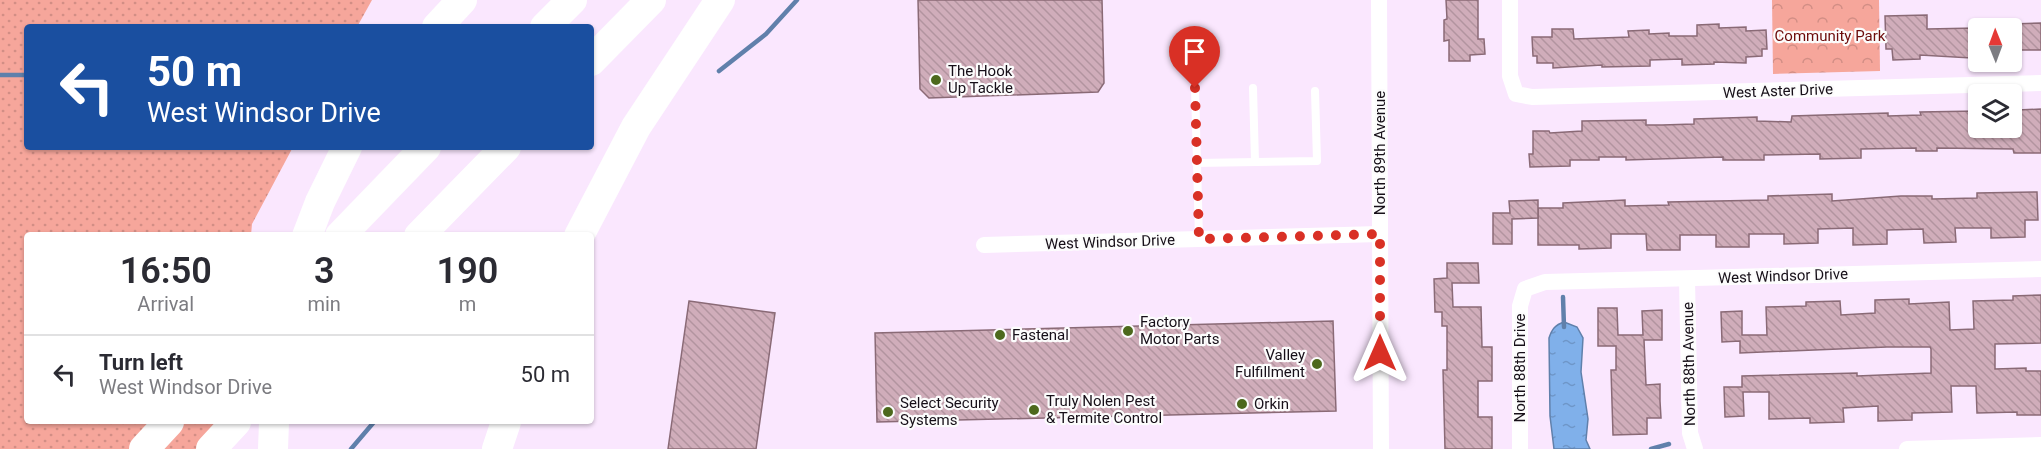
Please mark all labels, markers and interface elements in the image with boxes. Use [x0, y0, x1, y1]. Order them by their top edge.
north arrow [1968, 18, 2022, 72]
map controls [1968, 18, 2022, 138]
pin [1169, 26, 1220, 88]
park label: Community Park [1775, 27, 1886, 45]
icon: arrive [1178, 35, 1211, 68]
text: 50 m [147, 47, 242, 96]
icon: left [48, 48, 126, 126]
place label: The Hook Up Tackle [948, 62, 1013, 97]
marker: The Hook Up Tackle [929, 73, 943, 87]
street label: West Aster Drive [1723, 80, 1833, 102]
button: layers [1968, 84, 2022, 138]
street label: North 89th Avenue [1371, 91, 1389, 215]
text: West Windsor Drive [147, 97, 381, 129]
street label: West Windsor Drive [1045, 231, 1175, 253]
text: 16:50 [120, 250, 212, 292]
text: 3 [314, 250, 334, 292]
text: 190 [437, 250, 498, 292]
street label: West Windsor Drive [1718, 265, 1848, 287]
text: Arrival [137, 292, 194, 316]
text: min [307, 292, 341, 316]
text: m [459, 292, 476, 316]
street label: North 88th Avenue [1679, 302, 1699, 426]
place label: Factory Motor Parts [1140, 313, 1219, 348]
street label: North 88th Drive [1511, 313, 1529, 423]
position arrow [1348, 321, 1412, 385]
marker: Factory Motor Parts [1121, 324, 1135, 338]
place label: Fastenal [1012, 326, 1069, 344]
marker: Fastenal [993, 328, 1007, 342]
place label: Valley Fulfillment [1235, 346, 1305, 381]
text: Turn left [99, 350, 183, 375]
marker: Valley Fulfillment [1310, 357, 1324, 371]
icon: left [48, 358, 81, 391]
text: 50 m [521, 362, 570, 387]
text: West Windsor Drive [99, 375, 272, 399]
place label: Truly Nolen Pest & Termite Control [1046, 392, 1162, 427]
place label: Select Security Systems [900, 394, 999, 429]
place label: Orkin [1254, 395, 1289, 413]
marker: Orkin [1235, 397, 1249, 411]
marker: Truly Nolen Pest & Termite Control [1027, 403, 1041, 417]
marker: Select Security Systems [881, 405, 895, 419]

